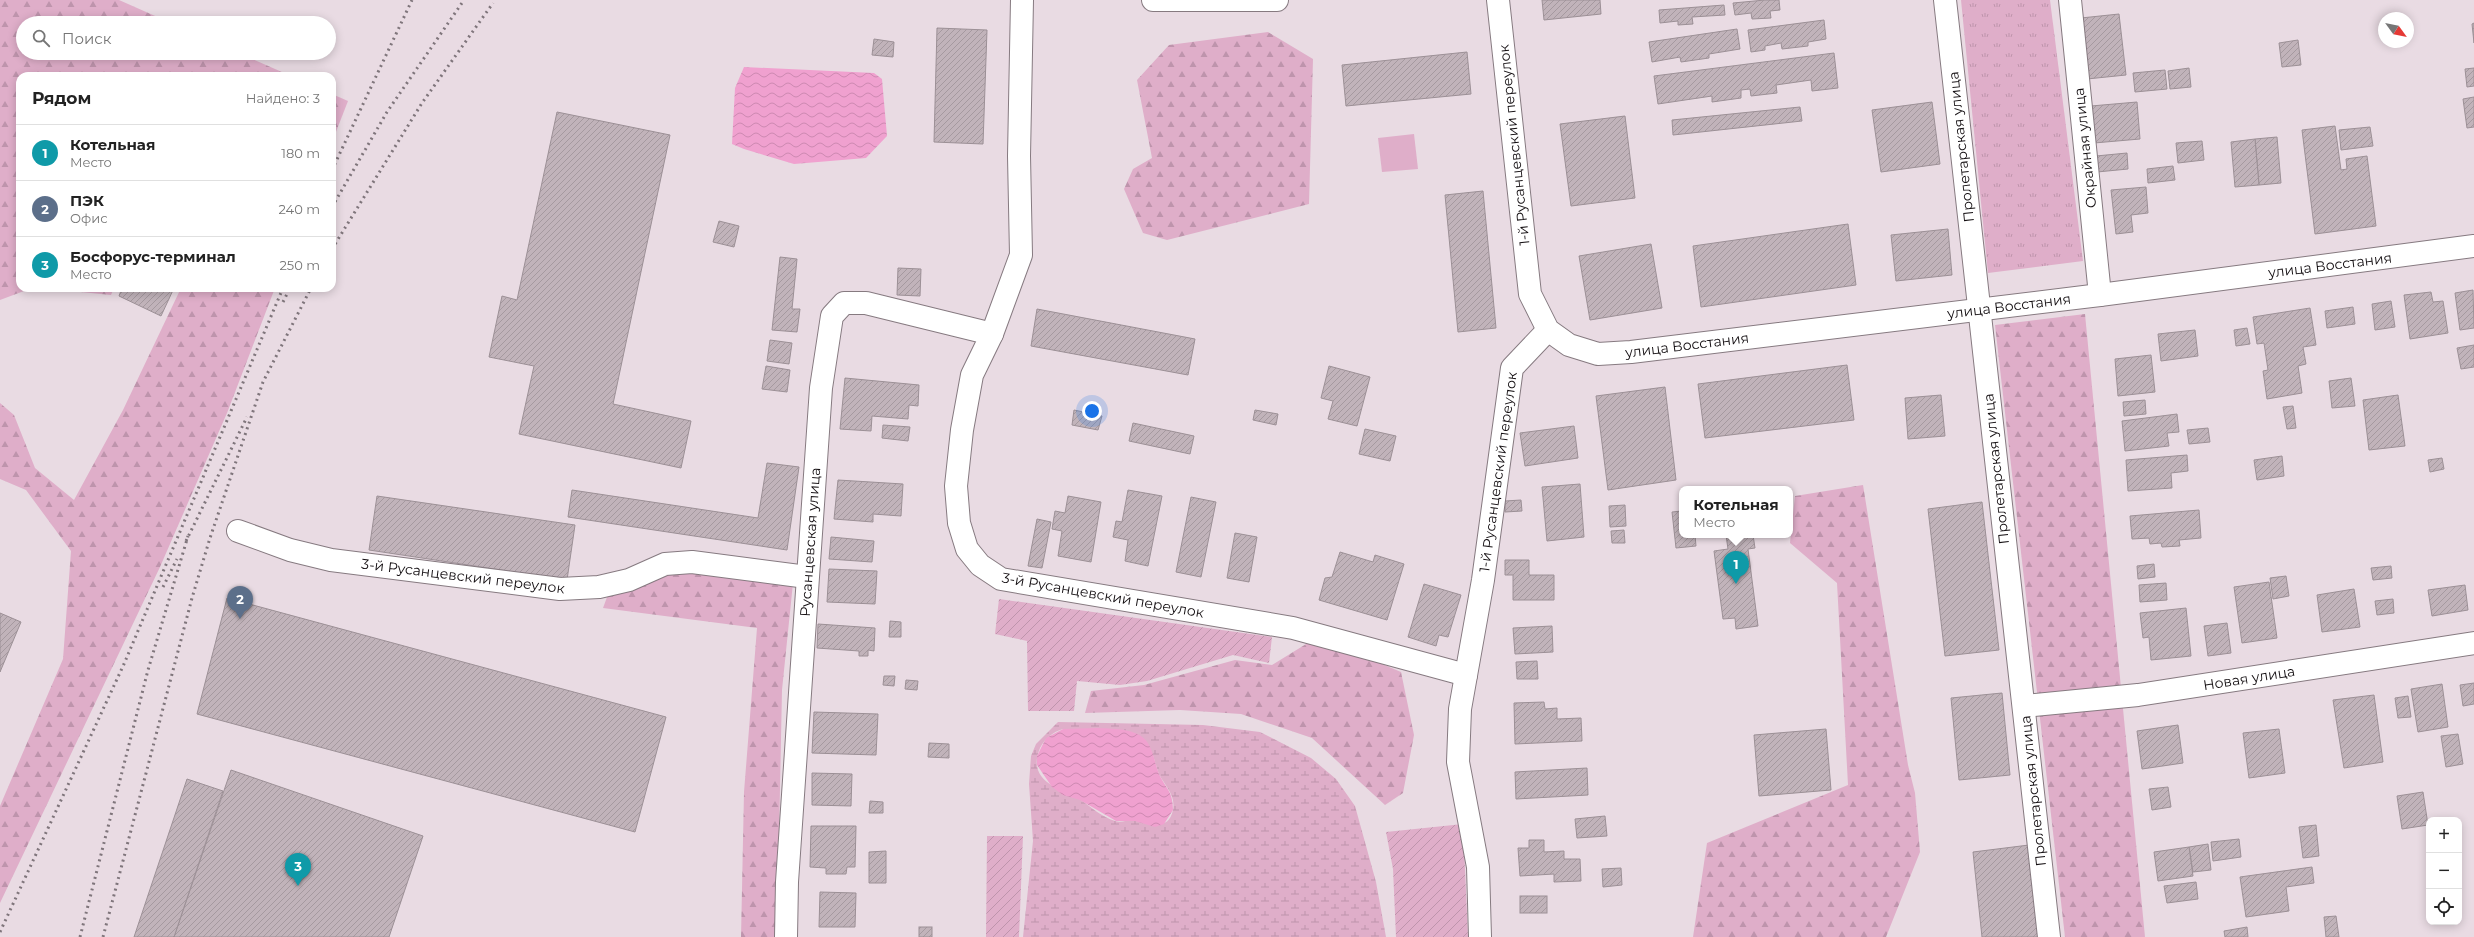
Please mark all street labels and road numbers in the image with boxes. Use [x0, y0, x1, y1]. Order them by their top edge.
street label: 1-й Русанцевский переулок [1494, 44, 1534, 246]
street label: Пролетарская улица [1944, 71, 1978, 223]
street label: Окрайная улица [2070, 87, 2100, 209]
street label: улица Восстания [2266, 248, 2393, 282]
street label: улица Восстания [1945, 289, 2072, 323]
street label: улица Восстания [1623, 328, 1750, 362]
street label: 1-й Русанцевский переулок [1475, 371, 1521, 573]
street label: Пролетарская улица [1979, 393, 2013, 545]
street label: Русанцевская улица [796, 467, 824, 617]
street label: 3-й Русанцевский переулок [360, 555, 566, 597]
street label: 3-й Русанцевский переулок [1001, 568, 1205, 622]
street label: Новая улица [2202, 662, 2296, 694]
street label: Пролетарская улица [2016, 715, 2050, 867]

